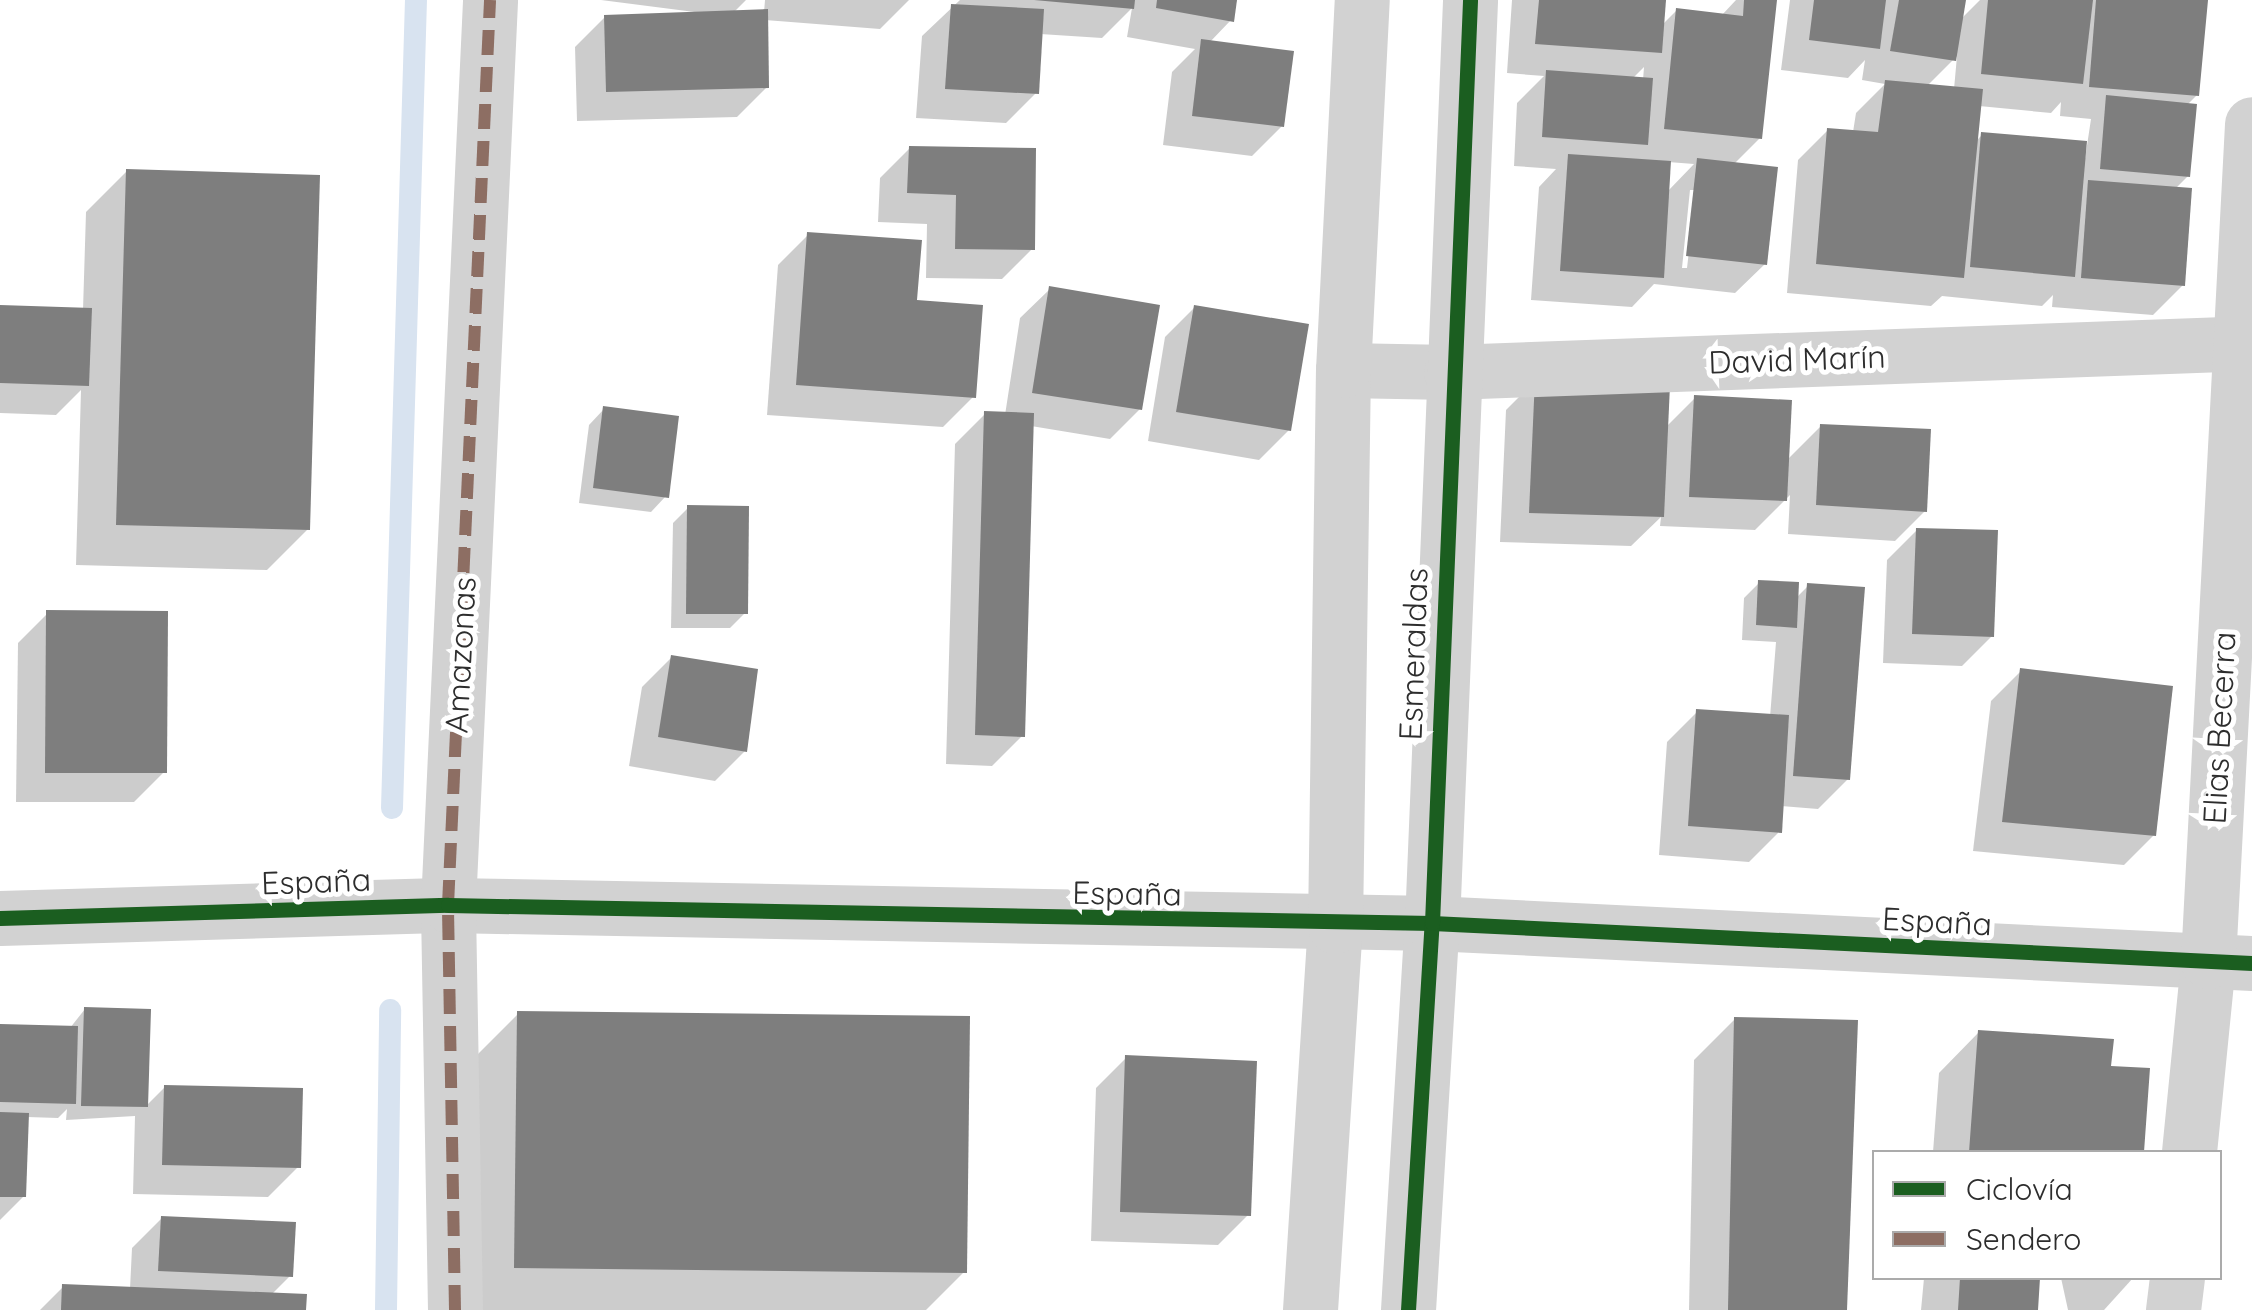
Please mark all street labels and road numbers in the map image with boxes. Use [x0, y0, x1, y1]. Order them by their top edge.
street label: David Marín [1708, 337, 1886, 381]
street label: Esmeraldas [1391, 567, 1435, 741]
street label: Amazonas [437, 576, 483, 734]
street label: Elias Becerra [2195, 631, 2243, 825]
street label: España [260, 860, 372, 902]
street label: España [1072, 873, 1182, 913]
street label: España [1881, 899, 1993, 943]

